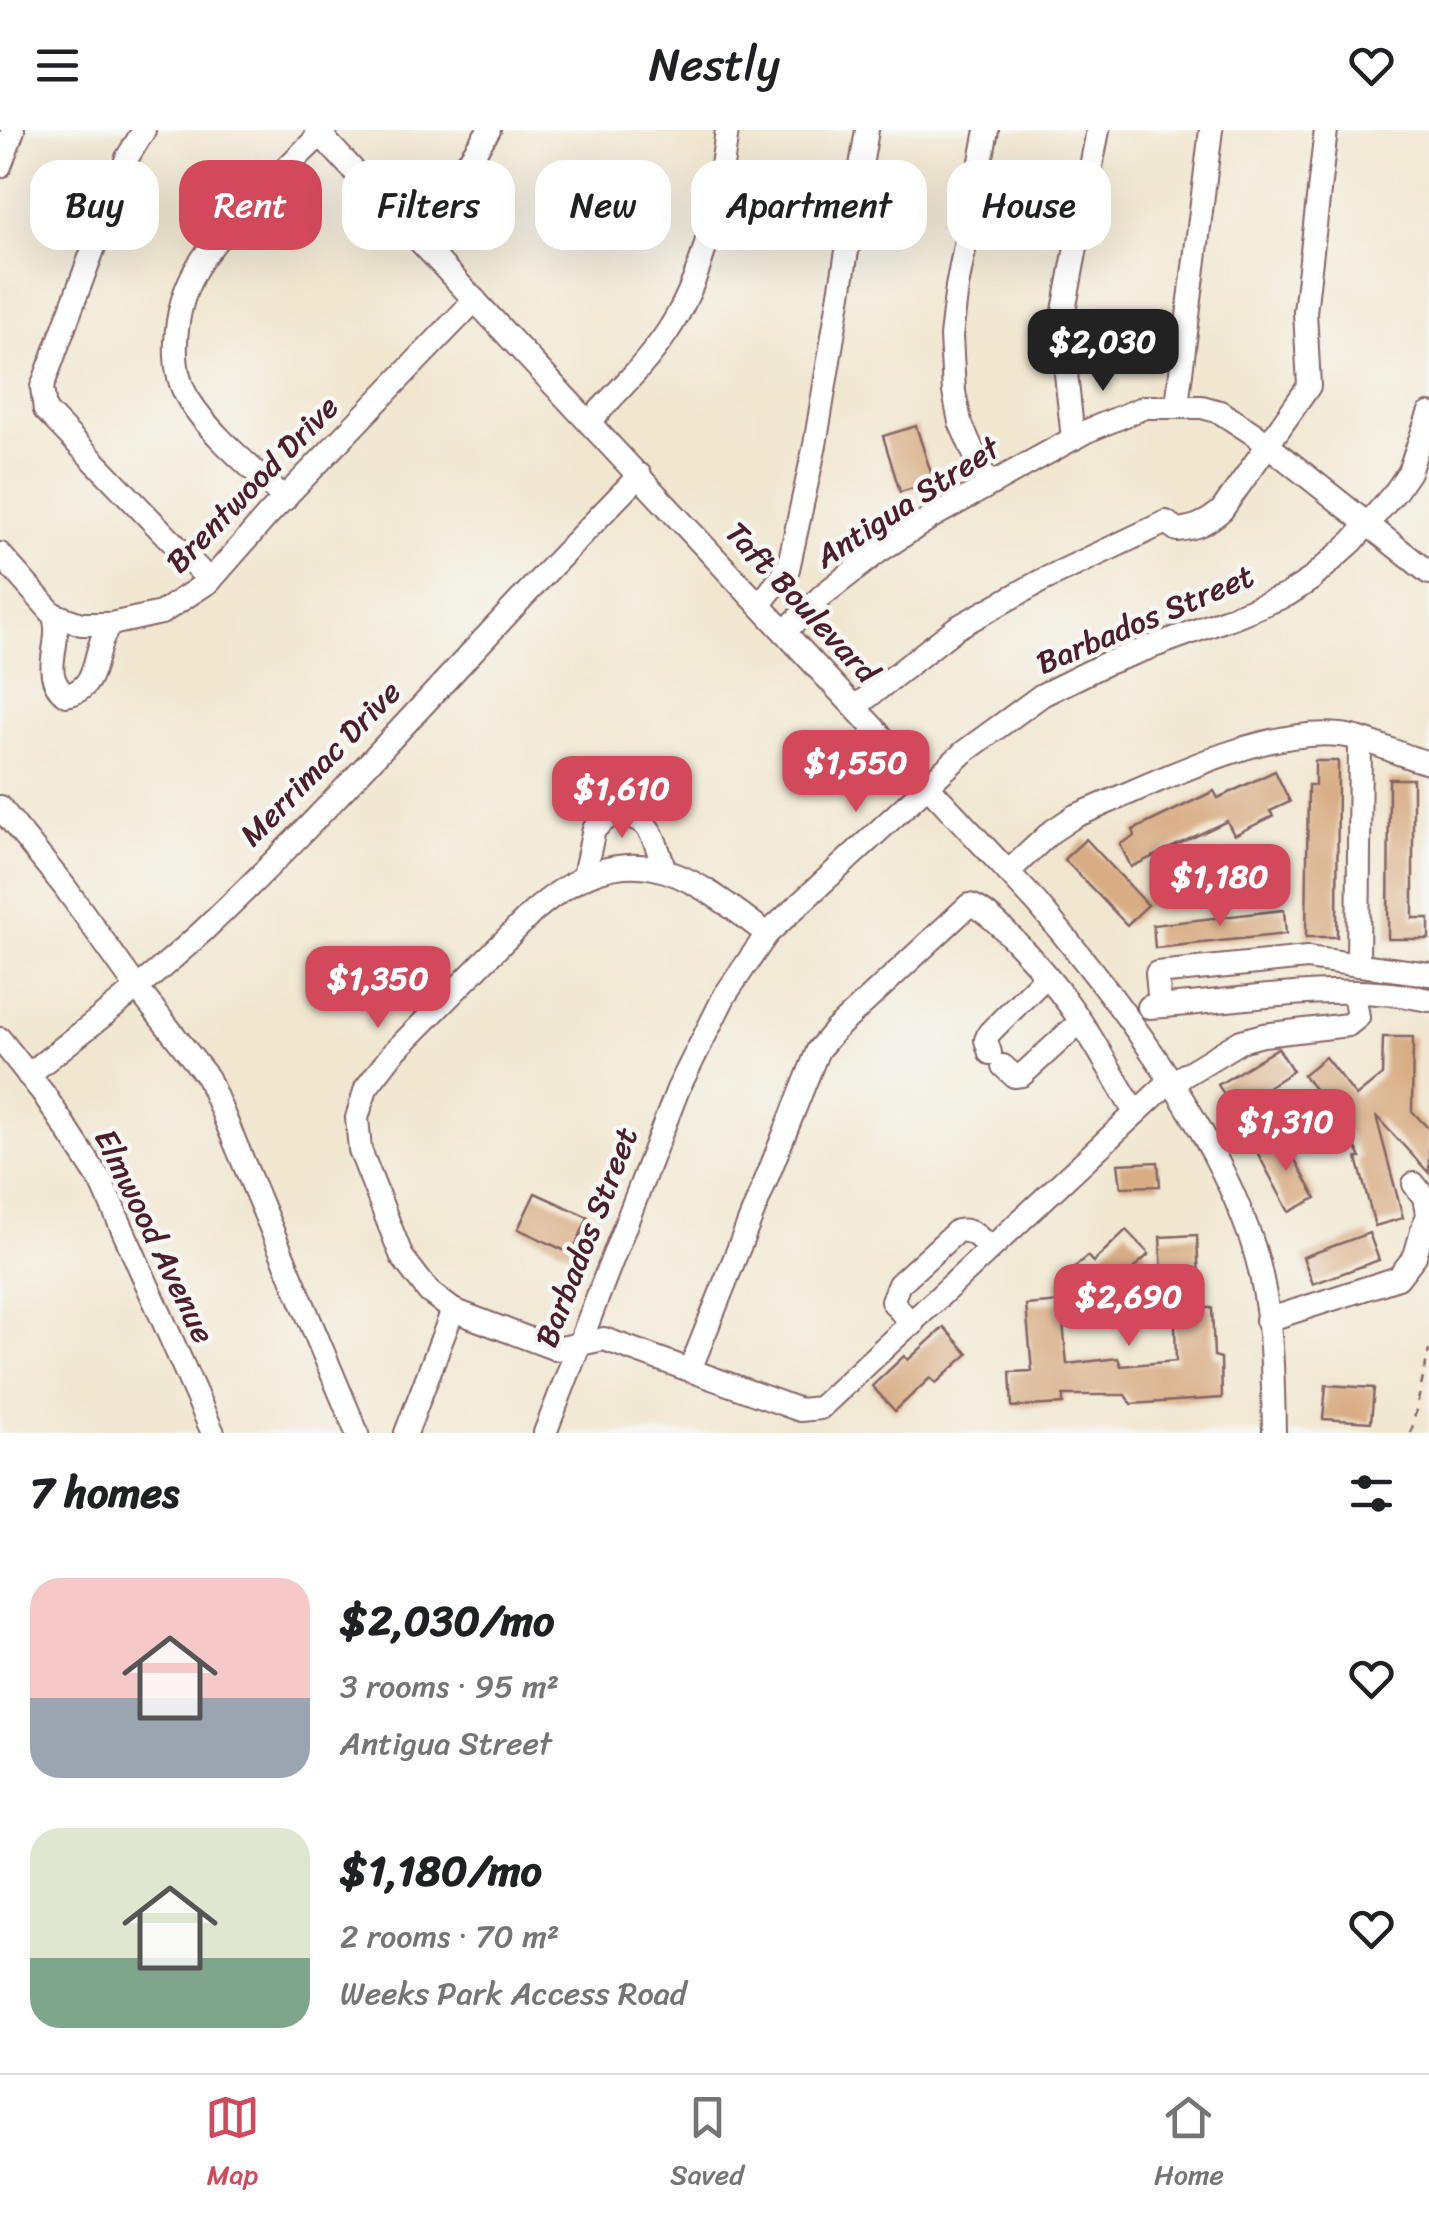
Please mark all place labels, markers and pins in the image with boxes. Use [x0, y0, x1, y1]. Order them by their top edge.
pin: $2,030 [1022, 309, 1184, 394]
pin: $1,550 [775, 730, 937, 815]
pin: $1,610 [541, 756, 703, 841]
pin: $1,180 [1139, 844, 1301, 929]
pin: $1,350 [297, 946, 459, 1031]
pin: $1,310 [1205, 1089, 1367, 1174]
pin: $2,690 [1048, 1264, 1210, 1349]

